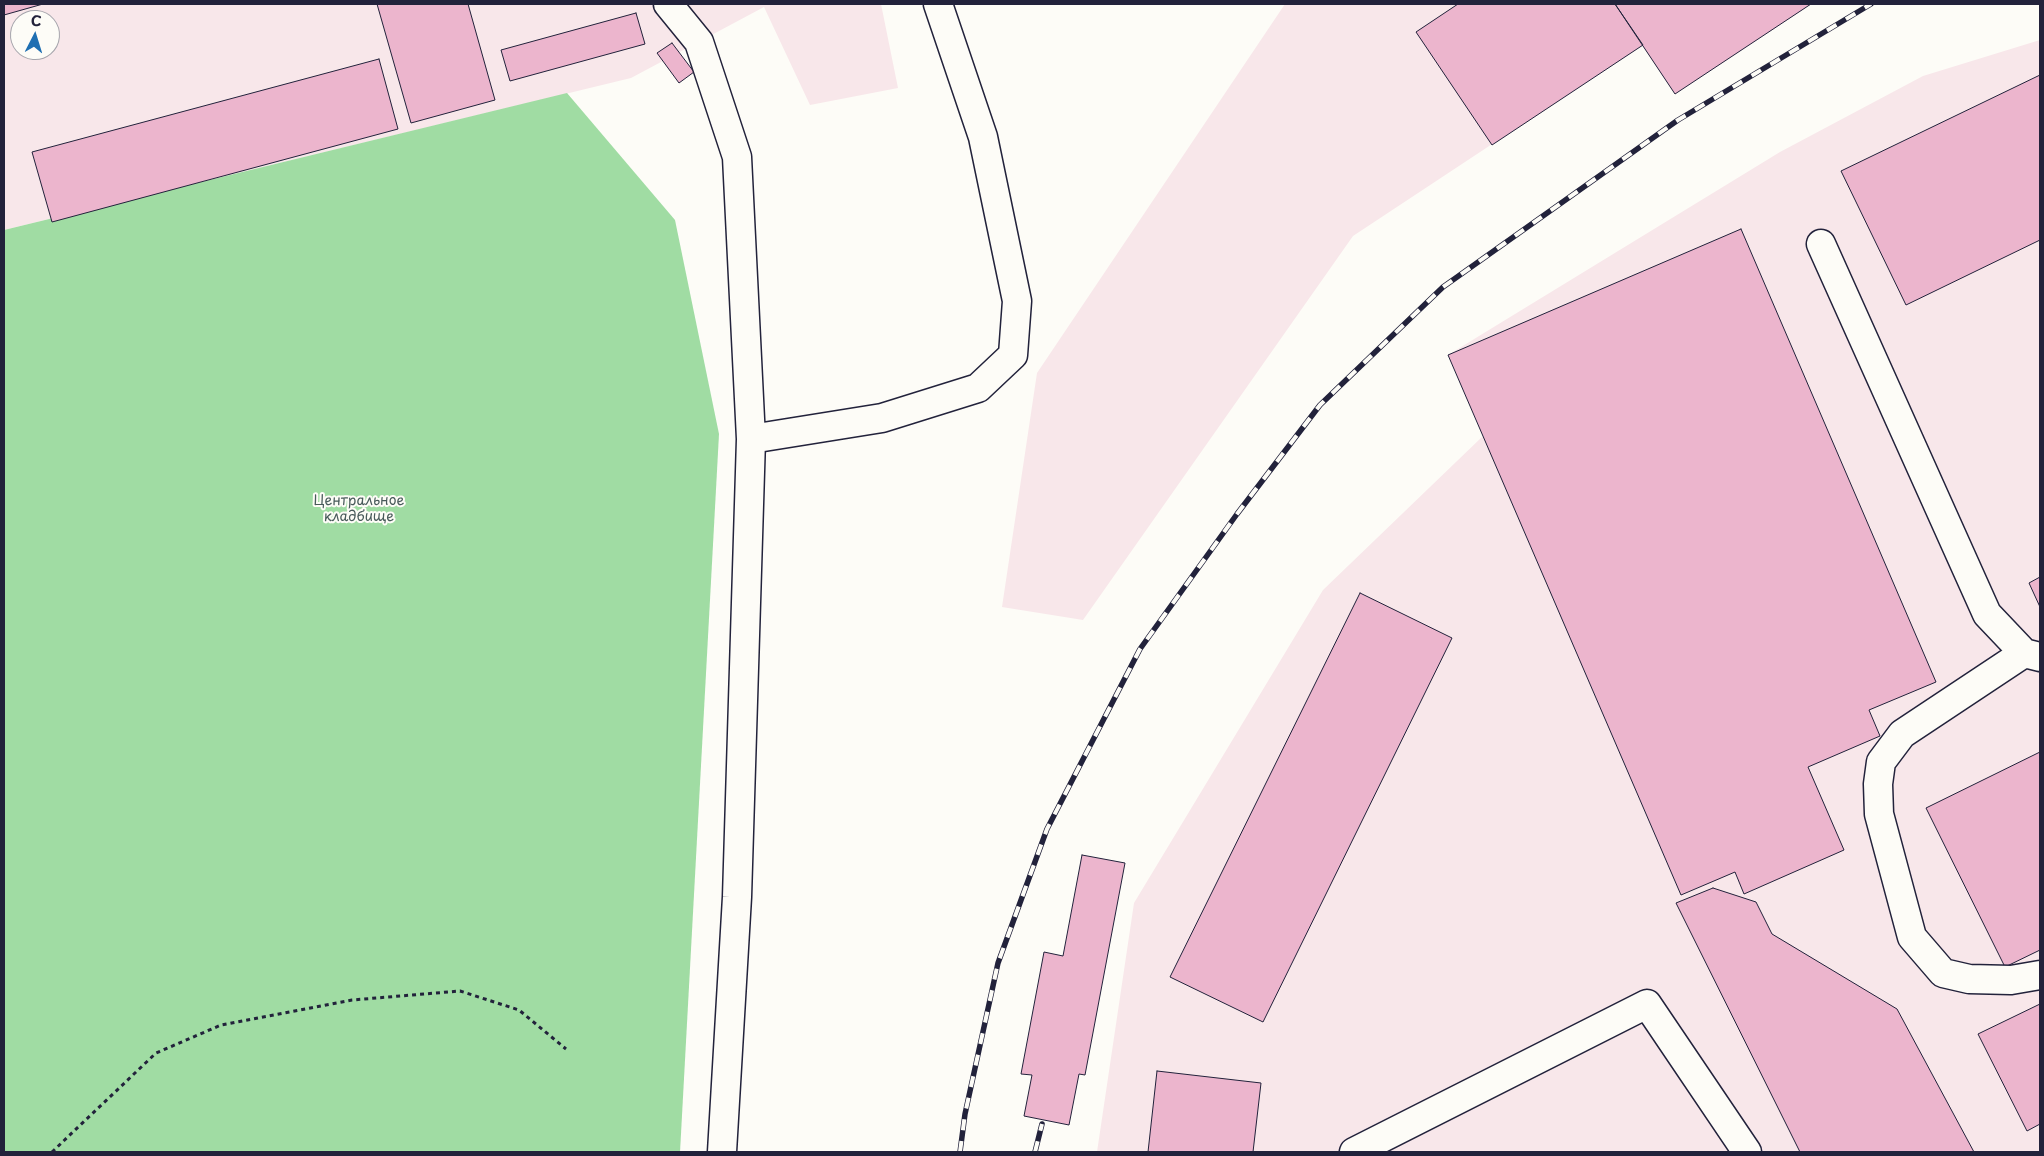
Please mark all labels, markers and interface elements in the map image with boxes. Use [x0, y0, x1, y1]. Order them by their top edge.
north arrow [10, 10, 60, 60]
text: С [30, 10, 42, 31]
park label: Центральное кладбище [314, 493, 404, 526]

